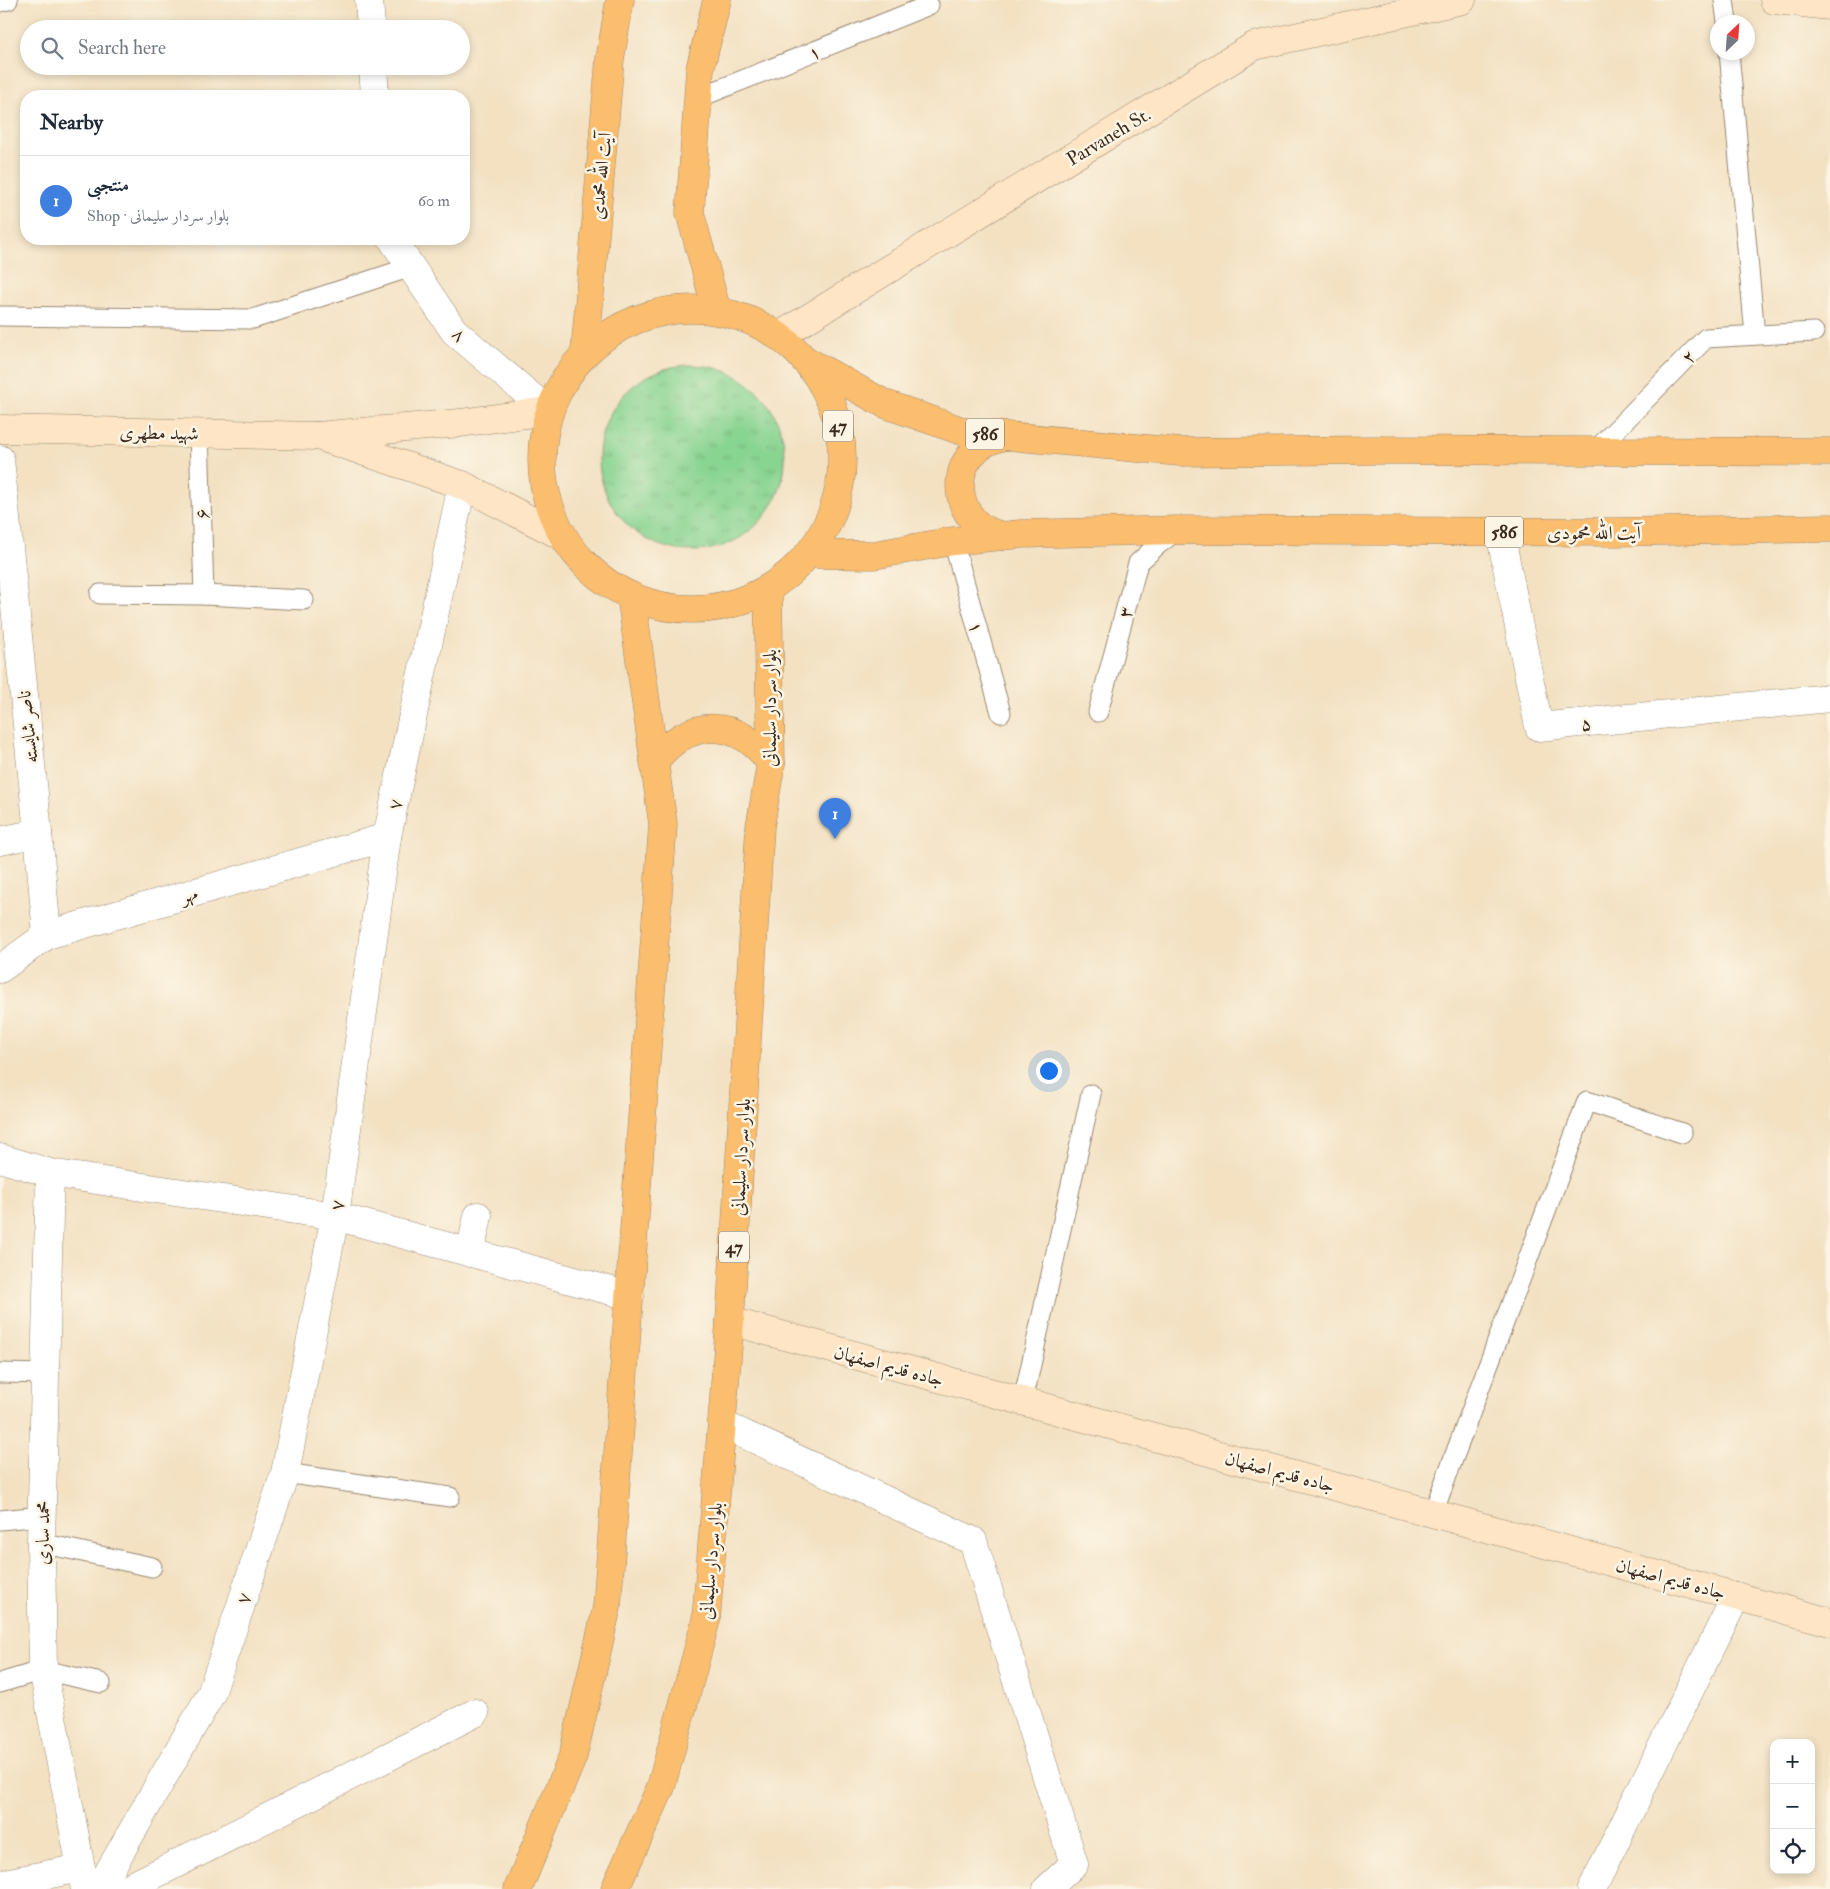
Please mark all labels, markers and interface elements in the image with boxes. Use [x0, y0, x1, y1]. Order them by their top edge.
north arrow [1710, 15, 1755, 60]
search box [20, 20, 470, 75]
icon: search [38, 34, 66, 62]
text: Search here [78, 36, 166, 60]
street label: ۱ [805, 40, 824, 66]
street label: Parvaneh St. [1062, 102, 1155, 171]
text: Nearby [40, 109, 103, 136]
street label: آیت الله محمدی [582, 129, 617, 221]
text: منتجبی [87, 173, 129, 197]
text: 1 [53, 191, 59, 211]
text: 60 m [418, 191, 450, 211]
text: Shop · بلوار سردار سلیمانی [87, 206, 229, 226]
street label: ۸ [447, 322, 472, 347]
street label: ۲ [1676, 344, 1701, 369]
road number: 47 [823, 411, 853, 442]
road number: 586 [966, 418, 1004, 449]
street label: شهید مطهری [119, 420, 199, 446]
street label: ۶ [190, 508, 214, 520]
road number: 586 [1485, 516, 1523, 548]
street label: آیت الله محمودی [1547, 518, 1643, 545]
street label: ۳ [1113, 604, 1139, 621]
street label: ۱ [963, 619, 989, 636]
street label: بلوار سردار سلیمانی [758, 649, 782, 767]
street label: ناصر شایسته [12, 689, 44, 764]
street label: ۵ [1579, 711, 1593, 737]
street label: ۷ [382, 796, 408, 812]
pin: 1 [819, 798, 851, 839]
street label: مهر [176, 881, 201, 909]
your location [1036, 1058, 1062, 1084]
street label: بلوار سردار سلیمانی [726, 1098, 756, 1216]
street label: ۷ [324, 1198, 350, 1212]
road number: 47 [719, 1232, 749, 1262]
street label: جاده قدیم اصفهان [830, 1340, 946, 1396]
street label: جاده قدیم اصفهان [1221, 1446, 1337, 1502]
street label: محمد ساری [30, 1501, 56, 1565]
street label: بلوار سردار سلیمانی [694, 1501, 728, 1621]
street label: جاده قدیم اصفهان [1612, 1553, 1728, 1609]
street label: ۷ [231, 1589, 257, 1607]
map controls [1770, 1739, 1815, 1874]
button: + [1770, 1739, 1815, 1784]
button: − [1770, 1784, 1815, 1829]
button: locate [1770, 1829, 1815, 1874]

